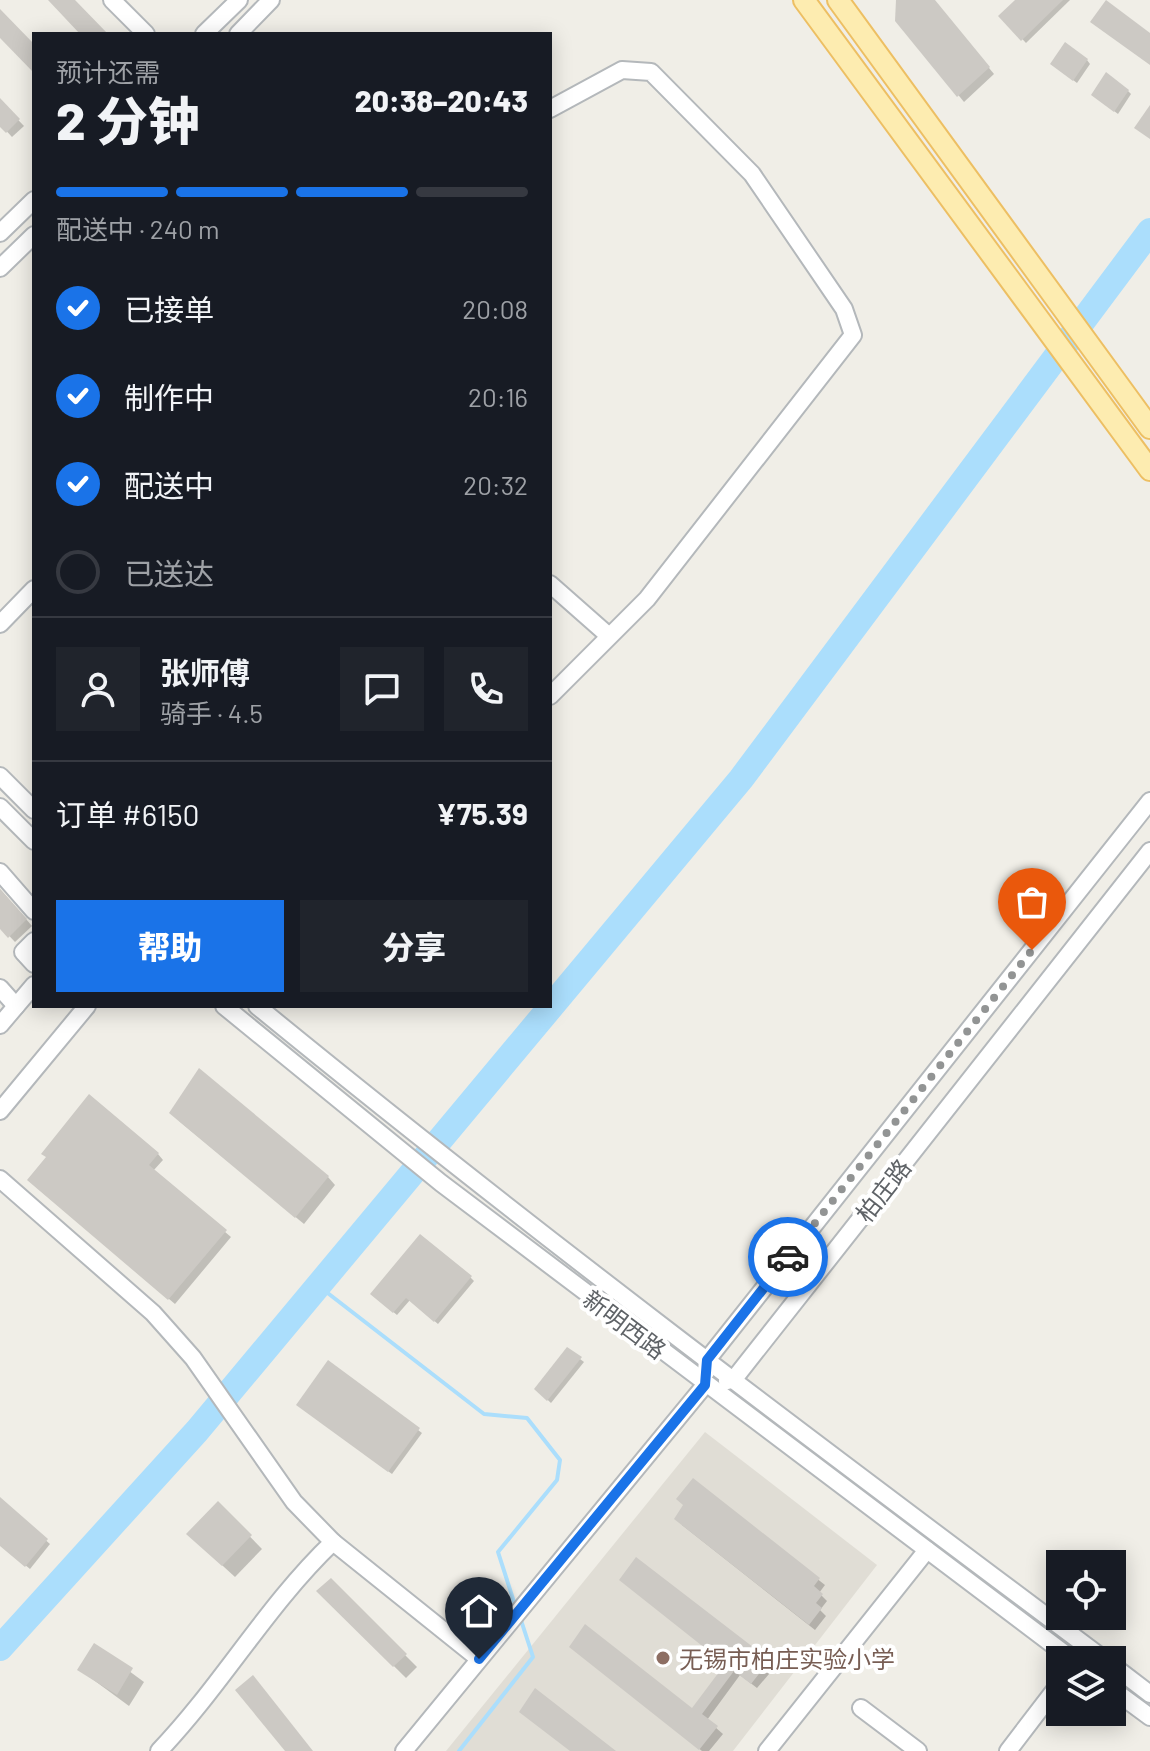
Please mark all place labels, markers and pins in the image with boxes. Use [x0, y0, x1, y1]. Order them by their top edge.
pin [998, 868, 1066, 950]
pin [445, 1577, 513, 1659]
place label: 无锡市柏庄实验小学 [679, 1644, 895, 1673]
marker: 无锡市柏庄实验小学 [654, 1649, 672, 1667]

